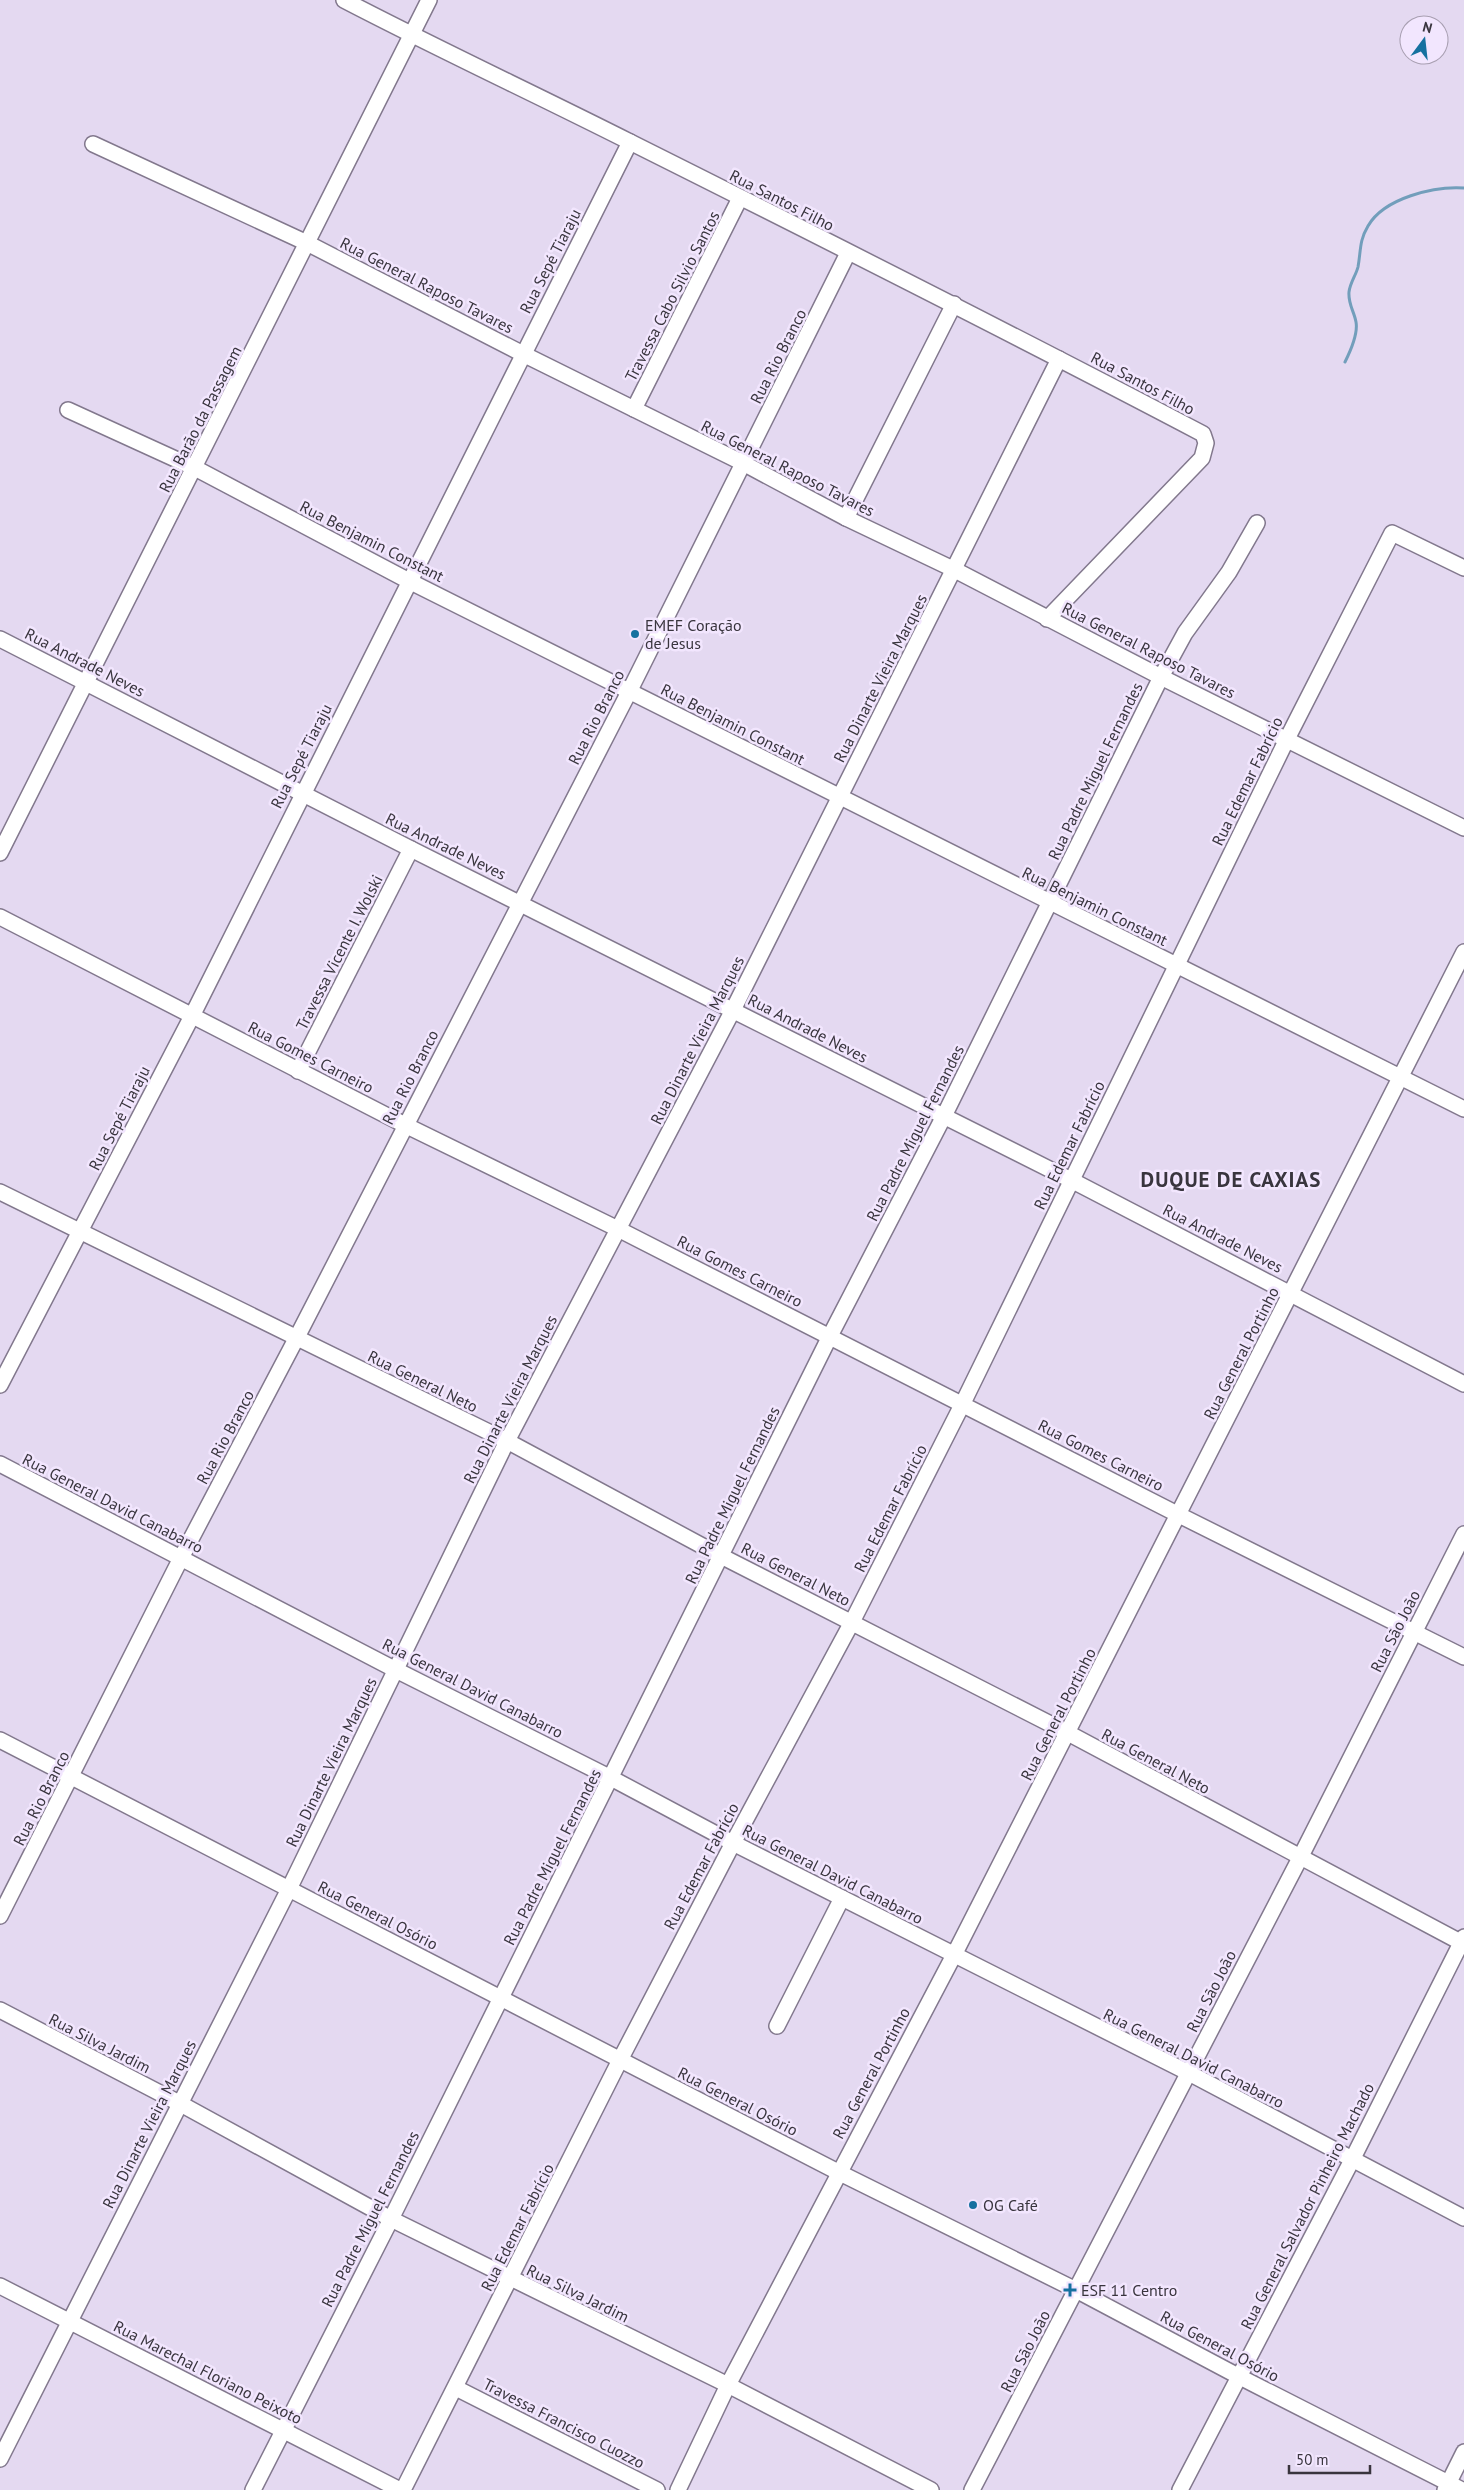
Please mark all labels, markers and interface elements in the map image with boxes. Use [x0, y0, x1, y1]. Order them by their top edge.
north arrow [1399, 15, 1449, 65]
text: N [1421, 18, 1434, 37]
street label: Rua Santos Filho [726, 165, 838, 235]
street label: Rua Sepé Tiaraju [515, 205, 585, 317]
street label: Travessa Cabo Silvio Santos [620, 207, 724, 384]
street label: Rua General Raposo Tavares [337, 232, 517, 338]
street label: Rua Rio Branco [746, 305, 810, 407]
street label: Rua Barão da Passagem [154, 342, 246, 496]
street label: Rua Santos Filho [1088, 347, 1198, 419]
street label: Rua General Raposo Tavares [698, 415, 878, 521]
street label: Rua Benjamin Constant [297, 496, 448, 586]
street label: Rua Dinarte Vieira Marques [829, 590, 931, 766]
street label: Rua General Raposo Tavares [1059, 597, 1239, 703]
place label: EMEF Coração de Jesus [645, 615, 742, 653]
street label: Rua Andrade Neves [22, 623, 148, 701]
marker: EMEF Coração de Jesus [629, 628, 641, 640]
street label: Rua Rio Branco [564, 666, 628, 768]
street label: Rua Benjamin Constant [658, 679, 809, 769]
street label: Rua Padre Miguel Fernandes [1043, 679, 1147, 863]
street label: Rua Sepé Tiaraju [266, 700, 336, 812]
street label: Rua Edemar Fabrício [1207, 713, 1287, 849]
street label: Rua Andrade Neves [382, 808, 510, 884]
street label: Rua Benjamin Constant [1019, 862, 1171, 950]
street label: Travessa Vicente I. Wolski [291, 871, 387, 1033]
street label: Rua Dinarte Vieira Marques [646, 952, 748, 1128]
street label: Rua Andrade Neves [745, 989, 871, 1067]
street label: Rua Gomes Carneiro [245, 1017, 377, 1097]
street label: Rua Rio Branco [378, 1026, 442, 1128]
street label: Rua Padre Miguel Fernandes [862, 1041, 968, 1224]
street label: Rua Sepé Tiaraju [84, 1062, 154, 1174]
street label: Rua Edemar Fabrício [1029, 1077, 1109, 1213]
district label: DUQUE DE CAXIAS [1141, 1166, 1321, 1193]
street label: Rua Andrade Neves [1160, 1199, 1286, 1277]
street label: Rua Gomes Carneiro [674, 1231, 806, 1311]
street label: Rua General Portinho [1199, 1283, 1283, 1423]
street label: Rua Dinarte Vieira Marques [459, 1311, 561, 1487]
street label: Rua General Neto [365, 1346, 481, 1416]
street label: Rua Rio Branco [192, 1387, 258, 1487]
street label: Rua Padre Miguel Fernandes [680, 1403, 784, 1587]
street label: Rua Gomes Carneiro [1035, 1415, 1167, 1495]
street label: Rua Edemar Fabrício [849, 1441, 931, 1575]
street label: Rua General David Canabarro [19, 1449, 207, 1557]
street label: Rua General Neto [738, 1538, 854, 1610]
street label: Rua São João [1366, 1587, 1424, 1675]
street label: Rua General David Canabarro [379, 1634, 567, 1742]
street label: Rua General Portinho [1016, 1644, 1100, 1784]
street label: Rua Dinarte Vieira Marques [281, 1674, 381, 1850]
street label: Rua General Neto [1098, 1724, 1214, 1798]
street label: Rua Rio Branco [9, 1747, 73, 1849]
street label: Rua Padre Miguel Fernandes [499, 1765, 605, 1948]
street label: Rua Edemar Fabrício [659, 1799, 743, 1933]
street label: Rua General David Canabarro [739, 1820, 927, 1928]
street label: Rua General Osório [315, 1876, 441, 1954]
street label: Rua São João [1182, 1947, 1240, 2035]
street label: Rua General Portinho [828, 2004, 914, 2142]
street label: Rua General David Canabarro [1100, 2004, 1288, 2112]
street label: Rua Silva Jardim [46, 2009, 154, 2077]
street label: Rua Dinarte Vieira Marques [98, 2036, 200, 2212]
street label: Rua General Osório [675, 2062, 801, 2140]
street label: Rua General Salvador Pinheiro Machado [1236, 2079, 1378, 2333]
street label: Rua Padre Miguel Fernandes [317, 2127, 423, 2310]
street label: Rua Edemar Fabrício [476, 2160, 558, 2294]
place label: OG Café [983, 2195, 1038, 2215]
marker: OG Café [967, 2199, 979, 2211]
street label: Rua Silva Jardim [524, 2260, 632, 2326]
place label: ESF 11 Centro [1081, 2280, 1177, 2300]
marker: ESF 11 Centro [1063, 2283, 1077, 2297]
street label: Rua General Osório [1157, 2306, 1283, 2386]
street label: Rua São João [996, 2307, 1054, 2395]
street label: Rua Marechal Floriano Peixoto [110, 2316, 306, 2428]
street label: Travessa Francisco Cuozzo [480, 2374, 648, 2472]
scale bar [1289, 2442, 1370, 2474]
text: 50 m [1296, 2450, 1329, 2469]

